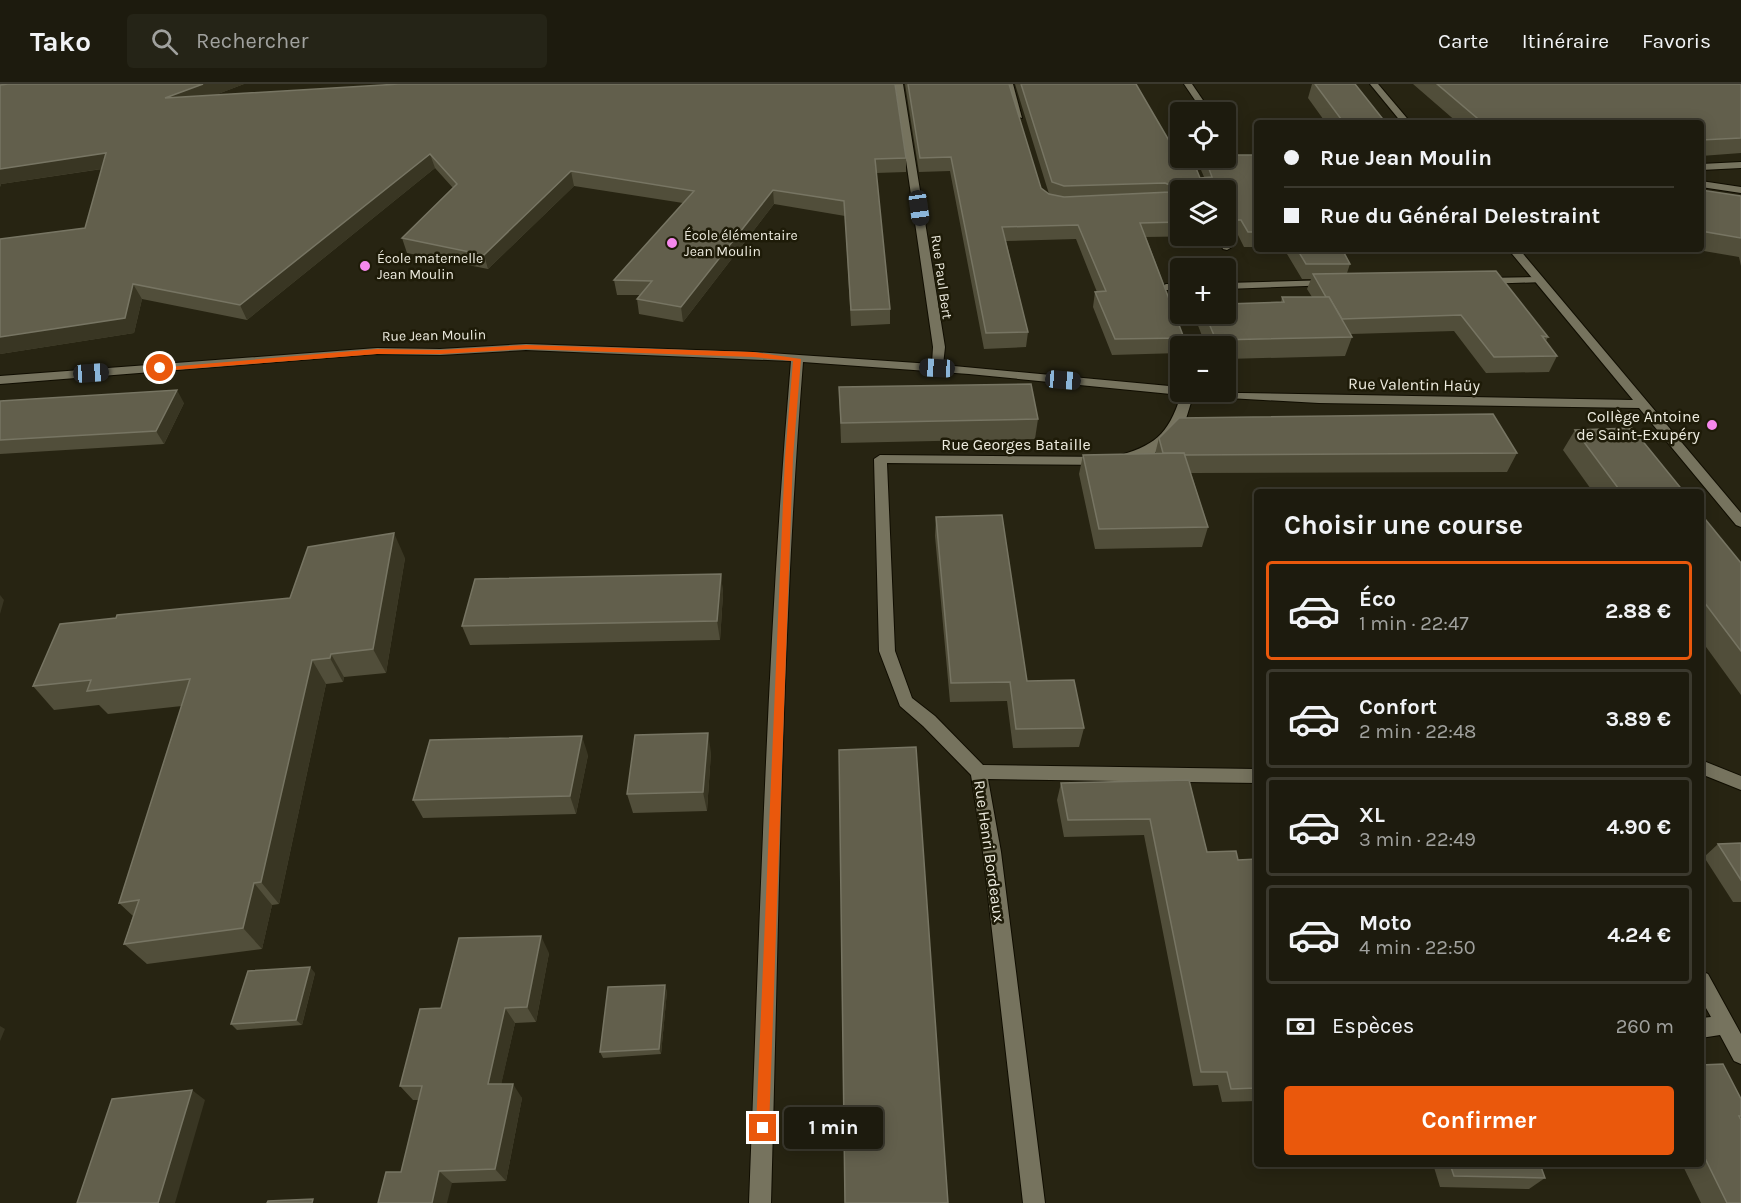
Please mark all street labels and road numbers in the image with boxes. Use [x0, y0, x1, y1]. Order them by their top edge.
street label: Rue Paul Bert [927, 234, 956, 320]
street label: Rue Jean Moulin [382, 326, 486, 345]
street label: Rue Valentin Haüy [1348, 374, 1481, 395]
street label: Rue Georges Bataille [941, 435, 1091, 454]
street label: Rue Henri Bordeaux [970, 779, 1009, 923]

